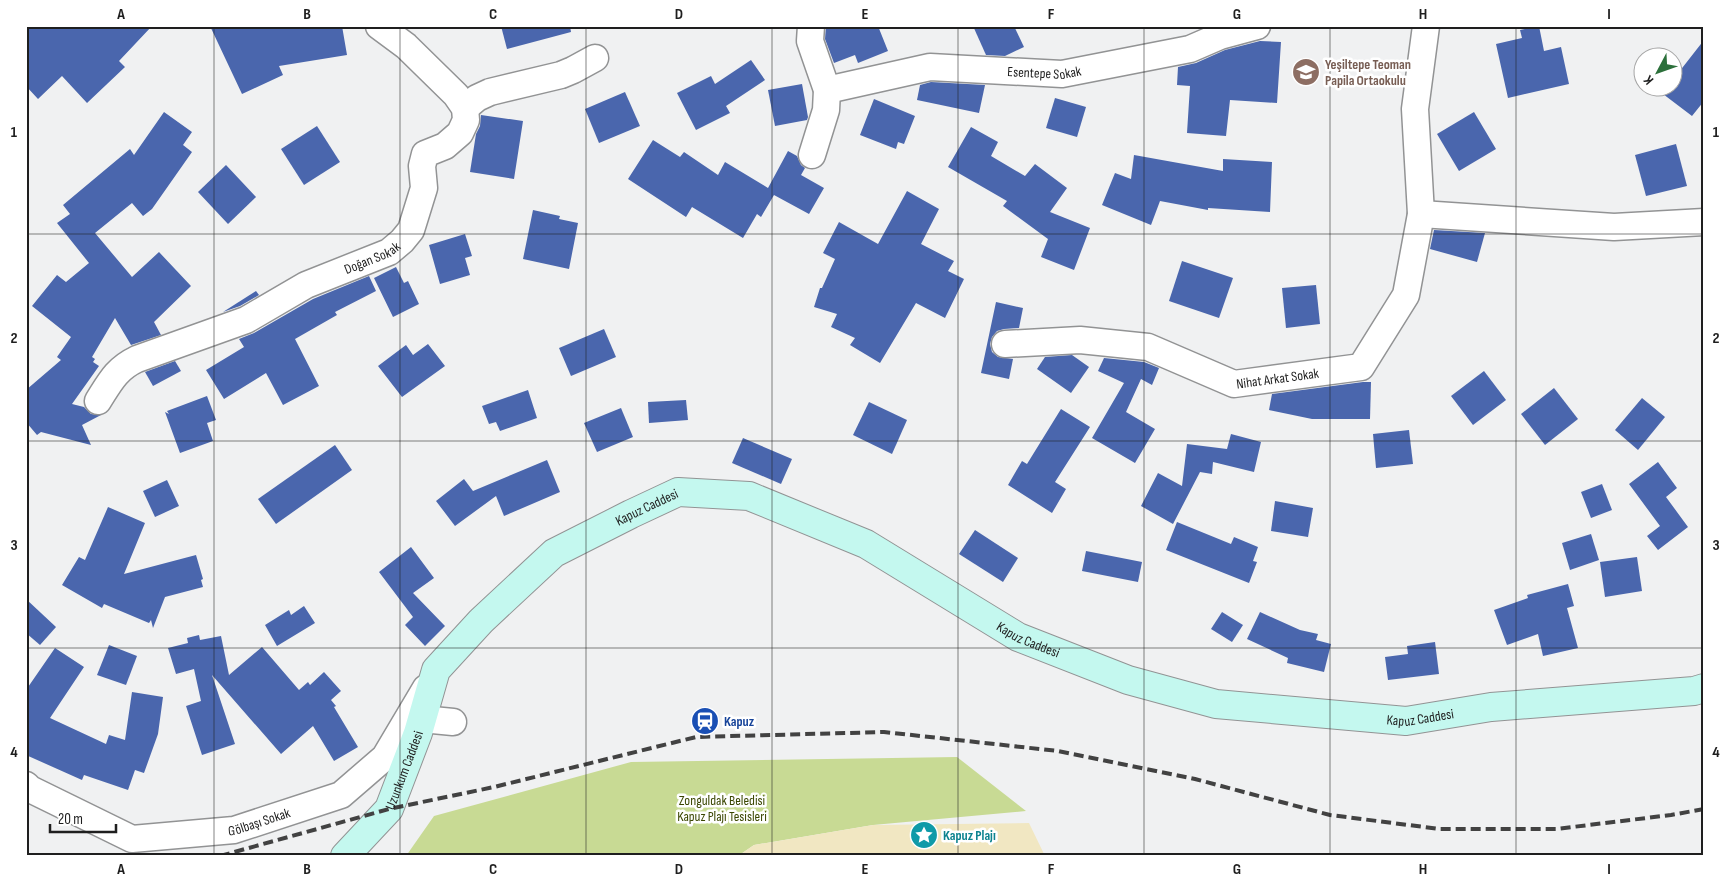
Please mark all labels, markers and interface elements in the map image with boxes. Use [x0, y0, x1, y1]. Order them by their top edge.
text: A [116, 5, 125, 24]
text: B [303, 5, 311, 24]
text: C [489, 5, 497, 24]
text: D [675, 5, 683, 24]
text: E [862, 5, 869, 24]
text: F [1048, 5, 1055, 24]
text: G [1233, 5, 1241, 24]
text: H [1419, 5, 1427, 24]
text: I [1607, 5, 1611, 24]
north arrow [1632, 48, 1682, 98]
place label: Yeşiltepe Teoman Papila Ortaokulu [1325, 56, 1411, 89]
school or university icon: Yeşiltepe Teoman Papila Ortaokulu [1291, 57, 1321, 87]
street label: Esentepe Sokak [1007, 62, 1083, 83]
text: K [1640, 72, 1657, 88]
text: 1 [11, 123, 18, 142]
text: 1 [1713, 123, 1720, 142]
street label: Doğan Sokak [342, 237, 404, 278]
text: 2 [10, 329, 18, 348]
text: 2 [1712, 329, 1720, 348]
street label: Nihat Arkat Sokak [1235, 364, 1320, 392]
street label: Kapuz Caddesi [612, 485, 681, 529]
text: 3 [10, 536, 18, 555]
text: 3 [1712, 536, 1720, 555]
street label: Kapuz Caddesi [994, 618, 1062, 661]
street label: Kapuz Caddesi [1386, 705, 1455, 730]
station icon: Kapuz [690, 706, 720, 736]
place label: Kapuz [724, 713, 755, 730]
street label: Uzunkum Caddesi [381, 729, 427, 812]
text: 4 [10, 743, 18, 762]
text: 4 [1712, 743, 1720, 762]
park label: Zonguldak Beledisi Kapuz Plajı Tesisleri [677, 792, 767, 825]
scale bar [50, 802, 116, 834]
street label: Gölbaşı Sokak [227, 804, 293, 839]
text: 20 m [58, 810, 83, 829]
place icon: Kapuz Plajı [909, 820, 939, 850]
place label: Kapuz Plajı [943, 827, 996, 844]
text: A [116, 860, 125, 879]
text: B [303, 860, 311, 879]
text: C [489, 860, 497, 879]
text: D [675, 860, 683, 879]
text: E [862, 860, 869, 879]
text: F [1048, 860, 1055, 879]
text: G [1233, 860, 1241, 879]
text: H [1419, 860, 1427, 879]
text: I [1607, 860, 1611, 879]

